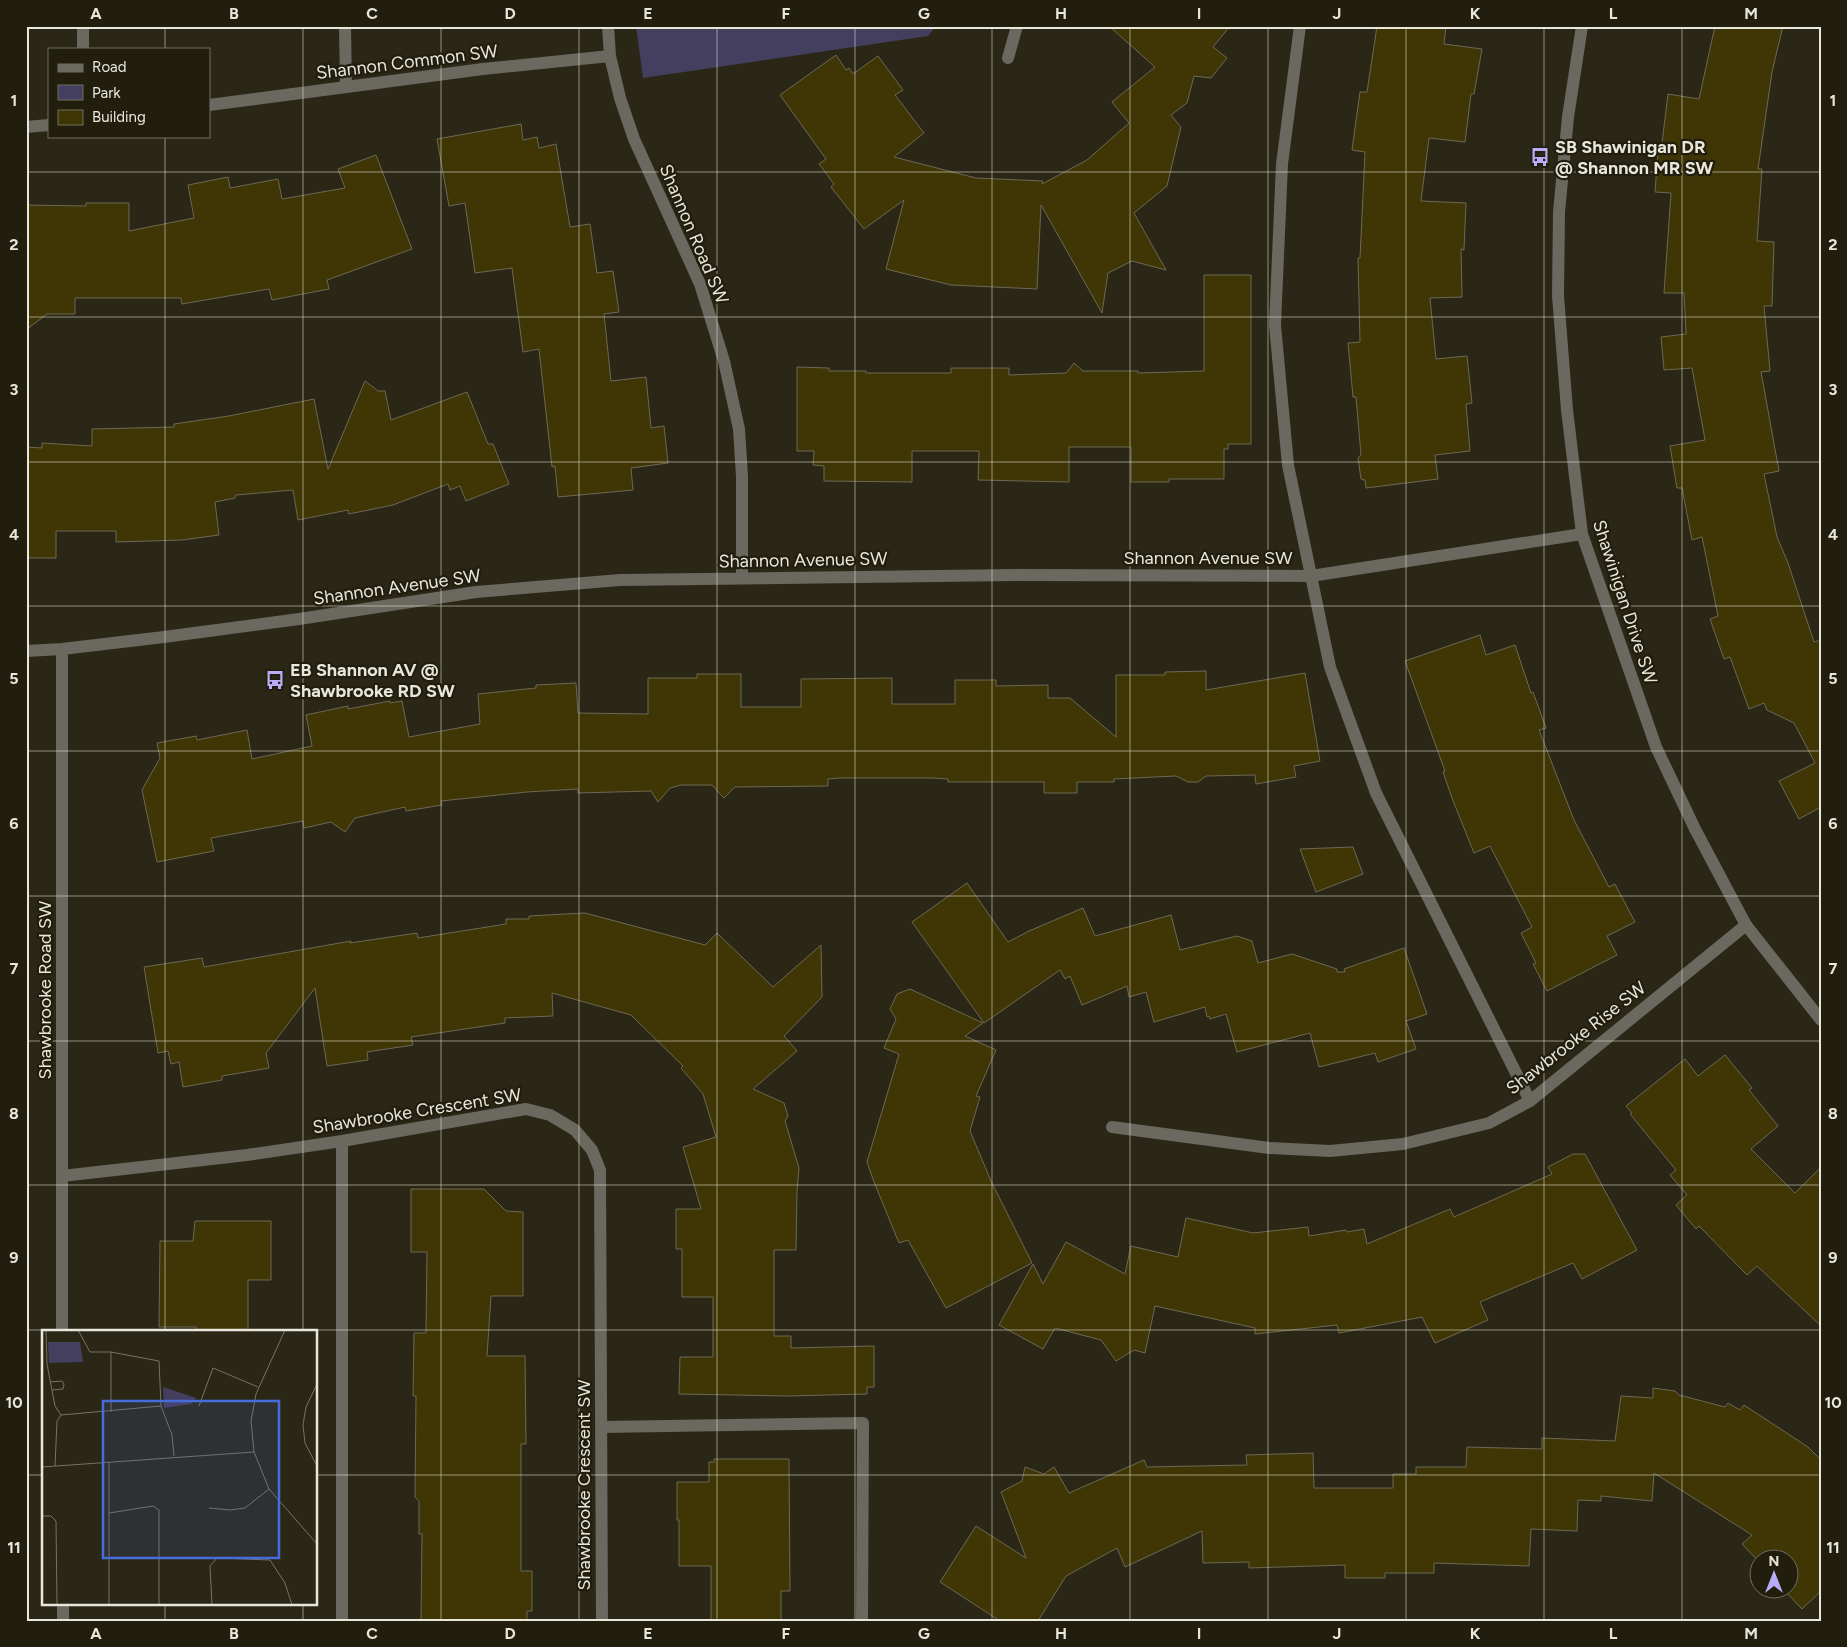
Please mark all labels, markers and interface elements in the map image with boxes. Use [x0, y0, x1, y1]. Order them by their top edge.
text: A [90, 4, 102, 23]
text: B [229, 4, 239, 23]
text: C [366, 4, 378, 23]
text: D [504, 4, 516, 23]
text: E [643, 4, 653, 23]
text: F [782, 4, 791, 23]
text: G [918, 4, 930, 23]
text: H [1055, 4, 1067, 23]
text: I [1197, 4, 1201, 23]
text: J [1333, 4, 1341, 23]
text: K [1470, 4, 1481, 23]
text: L [1609, 4, 1618, 23]
text: M [1744, 4, 1758, 23]
street label: Shannon Common SW [315, 40, 500, 84]
legend [48, 48, 210, 138]
text: Road [92, 58, 127, 76]
text: Park [92, 84, 121, 102]
text: 1 [11, 91, 17, 110]
text: 1 [1830, 91, 1836, 110]
text: Building [92, 108, 146, 126]
place label: SB Shawinigan DR @ Shannon MR SW [1555, 136, 1714, 179]
bus stop icon: SB Shawinigan DR @ Shannon MR SW [1529, 146, 1551, 168]
street label: Shannon Road SW [655, 161, 734, 308]
text: 2 [9, 235, 19, 254]
text: 2 [1828, 235, 1838, 254]
text: 3 [10, 380, 19, 399]
text: 3 [1829, 380, 1838, 399]
street label: Shawinigan Drive SW [1588, 517, 1662, 688]
text: 4 [9, 525, 19, 544]
text: 4 [1828, 525, 1838, 544]
street label: Shannon Avenue SW [1124, 547, 1293, 569]
street label: Shannon Avenue SW [718, 548, 888, 572]
street label: Shannon Avenue SW [312, 564, 483, 610]
place label: EB Shannon AV @ Shawbrooke RD SW [290, 659, 455, 702]
text: 5 [9, 669, 19, 688]
bus stop icon: EB Shannon AV @ Shawbrooke RD SW [264, 669, 286, 691]
text: 5 [1828, 669, 1838, 688]
text: 6 [9, 814, 19, 833]
text: 6 [1828, 814, 1838, 833]
street label: Shawbrooke Road SW [34, 900, 56, 1079]
text: 7 [10, 959, 19, 978]
text: 7 [1829, 959, 1838, 978]
street label: Shawbrooke Rise SW [1502, 976, 1651, 1099]
street label: Shawbrooke Crescent SW [311, 1084, 524, 1138]
text: 8 [9, 1104, 19, 1123]
text: 8 [1828, 1104, 1838, 1123]
text: 9 [9, 1248, 19, 1267]
text: 9 [1828, 1248, 1838, 1267]
inset map [42, 1330, 318, 1604]
street label: Shawbrooke Crescent SW [573, 1379, 595, 1591]
text: 10 [5, 1393, 23, 1412]
text: 10 [1824, 1393, 1842, 1412]
text: 11 [7, 1538, 21, 1557]
text: 11 [1826, 1538, 1840, 1557]
north arrow [1750, 1550, 1800, 1600]
text: N [1769, 1553, 1779, 1570]
text: A [90, 1624, 102, 1643]
text: B [229, 1624, 239, 1643]
text: C [366, 1624, 378, 1643]
text: D [504, 1624, 516, 1643]
text: E [643, 1624, 653, 1643]
text: F [782, 1624, 791, 1643]
text: G [918, 1624, 930, 1643]
text: H [1055, 1624, 1067, 1643]
text: I [1197, 1624, 1201, 1643]
text: J [1333, 1624, 1341, 1643]
text: K [1470, 1624, 1481, 1643]
text: L [1609, 1624, 1618, 1643]
text: M [1744, 1624, 1758, 1643]

